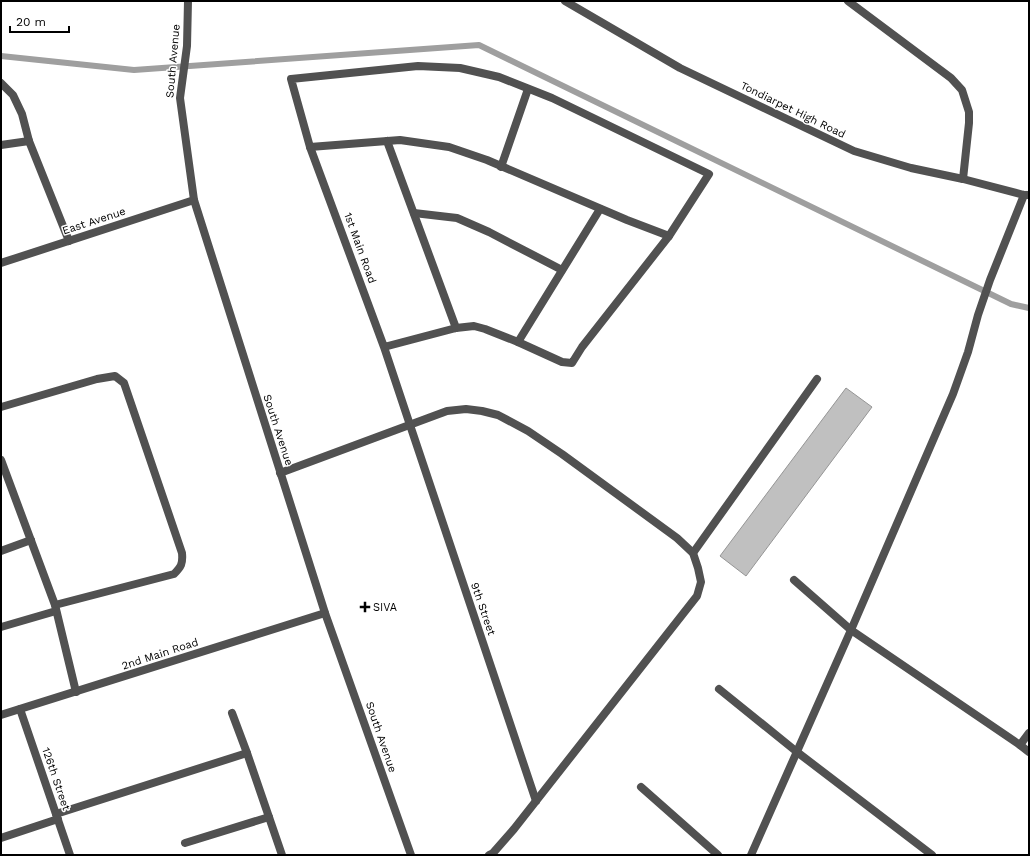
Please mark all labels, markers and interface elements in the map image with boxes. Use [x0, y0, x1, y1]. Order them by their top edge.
scale bar [10, 8, 69, 34]
text: 20 m [16, 15, 46, 29]
street label: South Avenue [163, 24, 183, 98]
street label: Tondiarpet High Road [738, 79, 848, 141]
street label: East Avenue [61, 205, 127, 237]
street label: 1st Main Road [341, 211, 379, 285]
street label: South Avenue [260, 393, 296, 467]
street label: 9th Street [468, 581, 498, 638]
place label: SIVA [373, 601, 397, 614]
marker: SIVA [360, 602, 370, 612]
street label: 2nd Main Road [120, 635, 200, 673]
street label: South Avenue [363, 700, 399, 774]
street label: 126th Street [39, 746, 73, 813]

